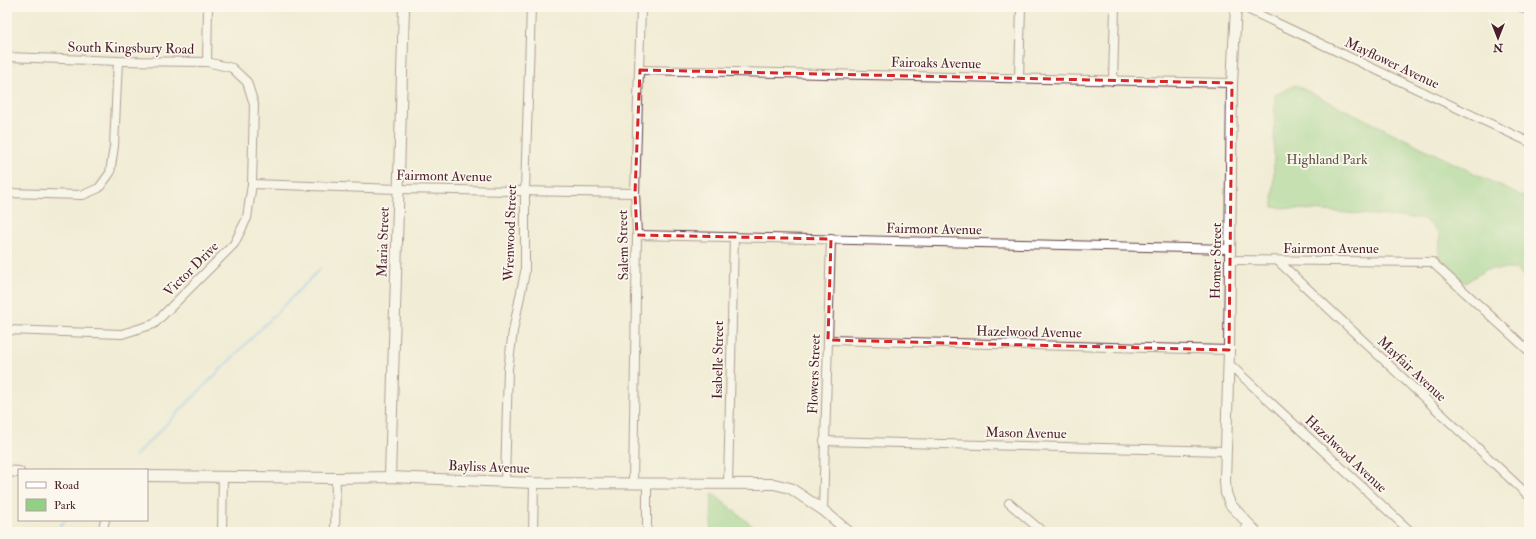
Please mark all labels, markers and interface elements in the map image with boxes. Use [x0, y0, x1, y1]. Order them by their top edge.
north arrow [1478, 18, 1518, 58]
street label: Mayflower Avenue [1342, 34, 1442, 93]
street label: South Kingsbury Road [68, 38, 195, 59]
text: N [1492, 41, 1504, 54]
street label: Fairoaks Avenue [891, 54, 981, 72]
park label: Highland Park [1286, 151, 1368, 168]
street label: Fairmont Avenue [396, 167, 492, 185]
street label: Wrenwood Street [500, 184, 520, 283]
street label: Maria Street [373, 206, 393, 278]
street label: Salem Street [614, 209, 632, 280]
street label: Fairmont Avenue [886, 220, 982, 238]
street label: Homer Street [1207, 222, 1225, 299]
street label: Victor Drive [160, 238, 222, 300]
street label: Fairmont Avenue [1283, 240, 1379, 257]
street label: Isabelle Street [709, 320, 727, 399]
street label: Hazelwood Avenue [976, 323, 1082, 341]
street label: Flowers Street [804, 333, 824, 414]
street label: Mayfair Avenue [1373, 333, 1450, 406]
street label: Hazelwood Avenue [1302, 412, 1391, 496]
street label: Mason Avenue [985, 424, 1067, 442]
street label: Bayliss Avenue [448, 457, 530, 478]
legend [18, 469, 148, 521]
text: Road [54, 478, 79, 493]
text: Park [54, 498, 76, 513]

